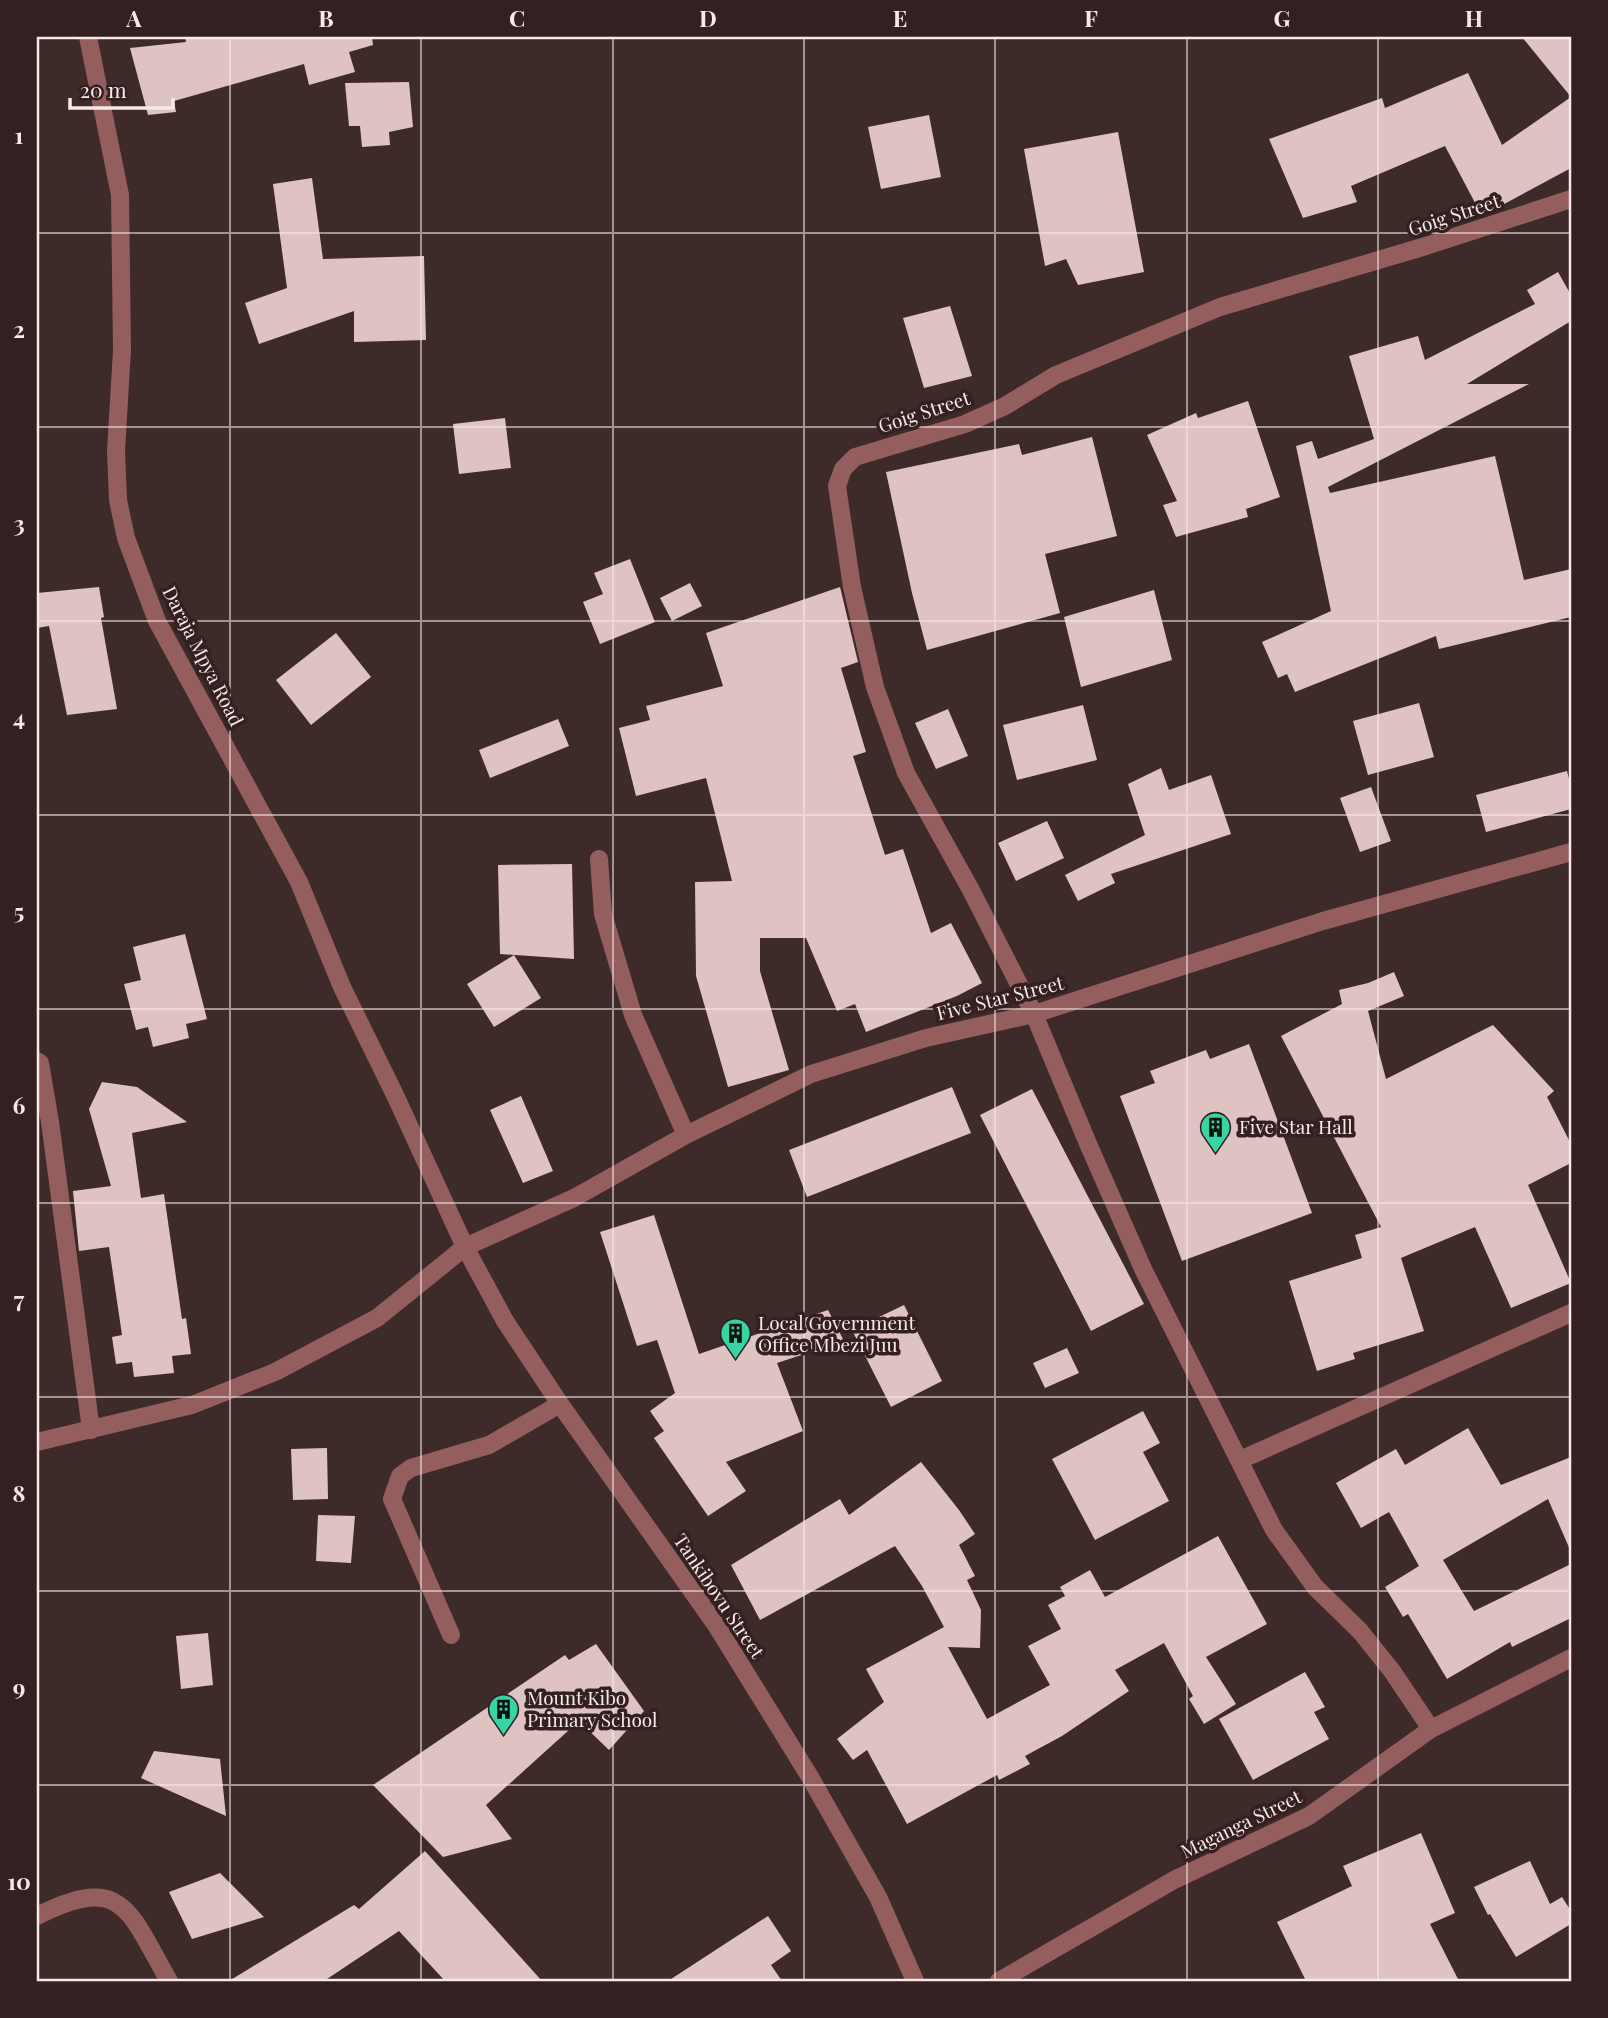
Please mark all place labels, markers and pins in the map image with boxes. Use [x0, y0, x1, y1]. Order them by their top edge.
building icon: Five Star Hall [1199, 1110, 1233, 1154]
place label: Five Star Hall [1239, 1113, 1353, 1139]
place label: Local Government Office Mbezi Juu [758, 1309, 915, 1357]
building icon: Local Government Office Mbezi Juu [718, 1317, 752, 1361]
place label: Mount Kibo Primary School [527, 1684, 658, 1732]
building icon: Mount Kibo Primary School [487, 1692, 521, 1736]

